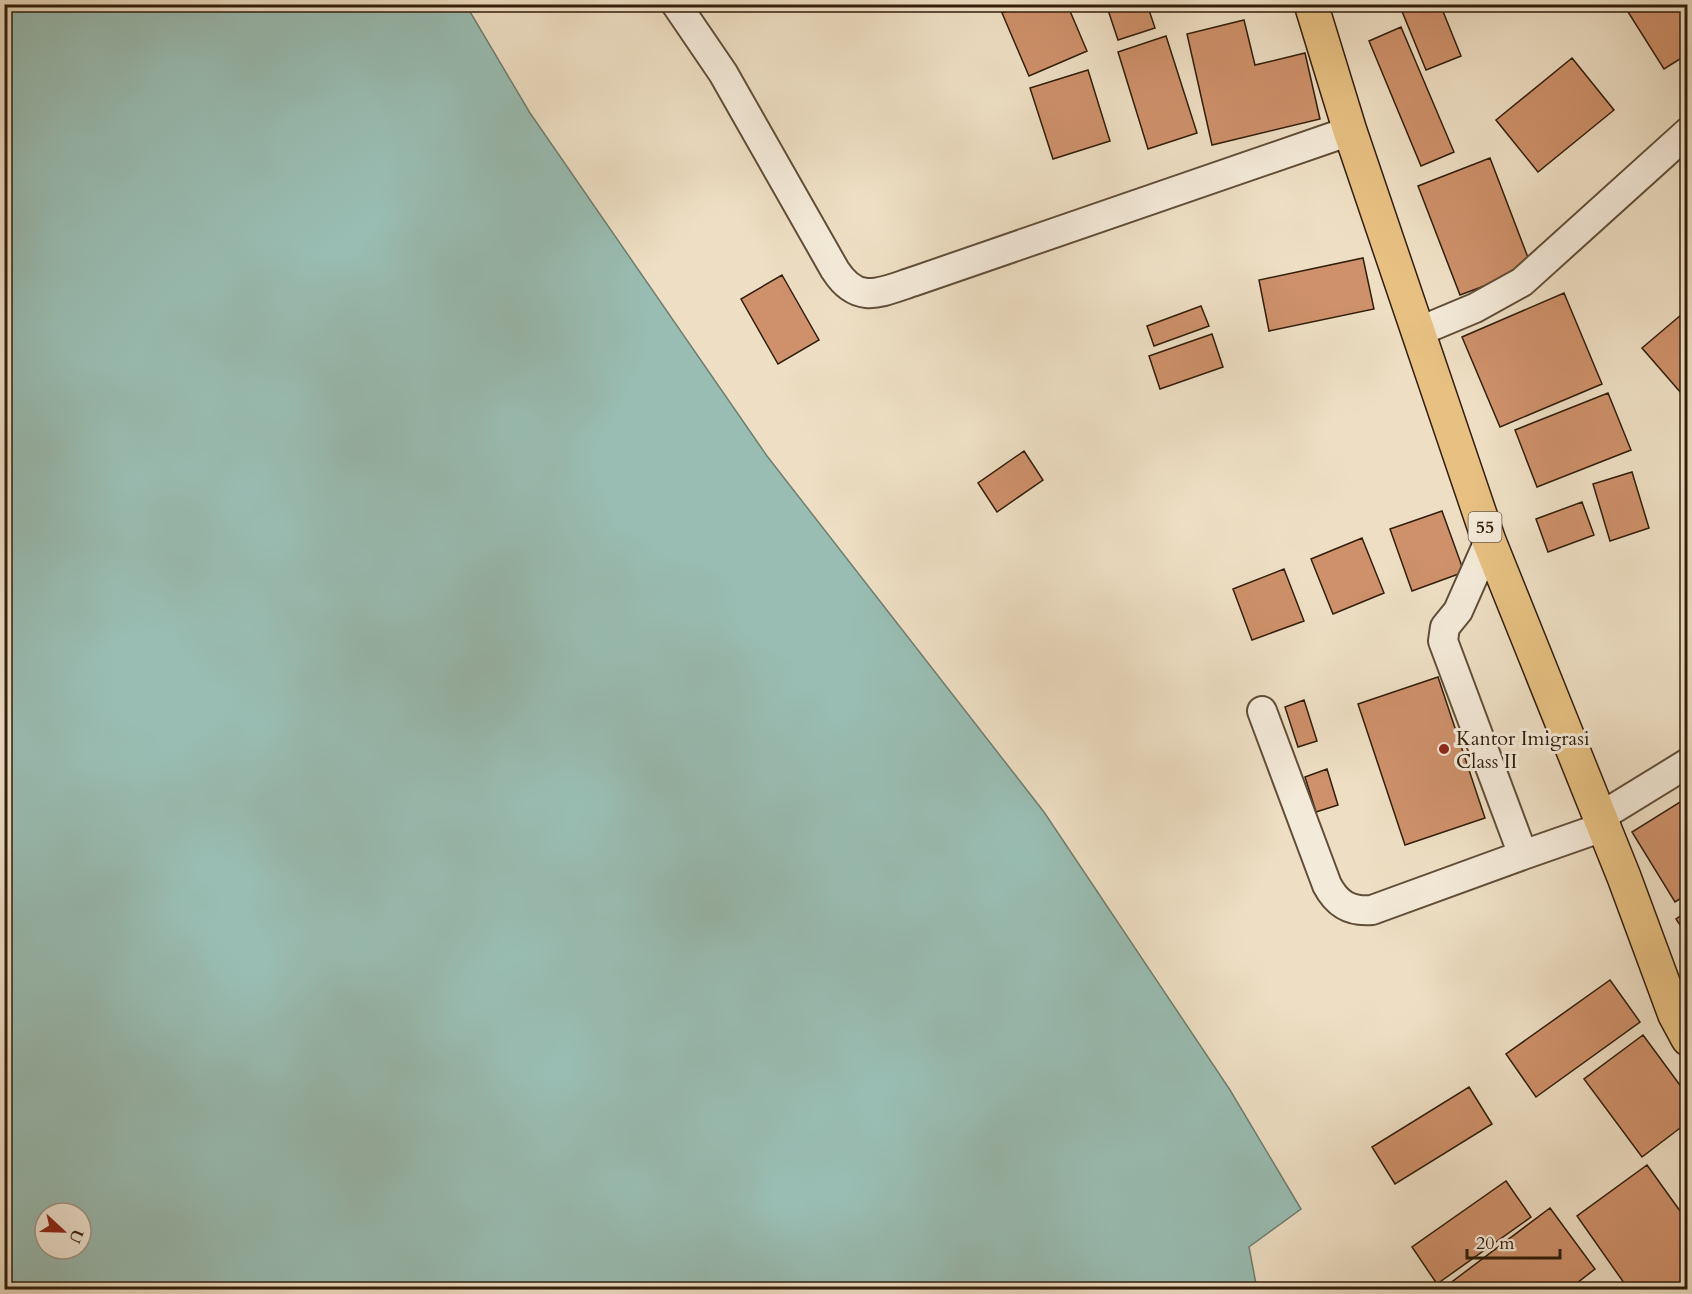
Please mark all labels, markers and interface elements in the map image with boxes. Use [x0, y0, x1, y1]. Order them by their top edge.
road number: 55 [1468, 512, 1502, 542]
place label: Kantor Imigrasi Class II [1456, 725, 1590, 775]
marker: Kantor Imigrasi Class II [1437, 742, 1451, 756]
north arrow [33, 1201, 93, 1261]
scale bar [1467, 1222, 1560, 1260]
text: U [63, 1226, 89, 1246]
text: 20 m [1476, 1231, 1515, 1256]

